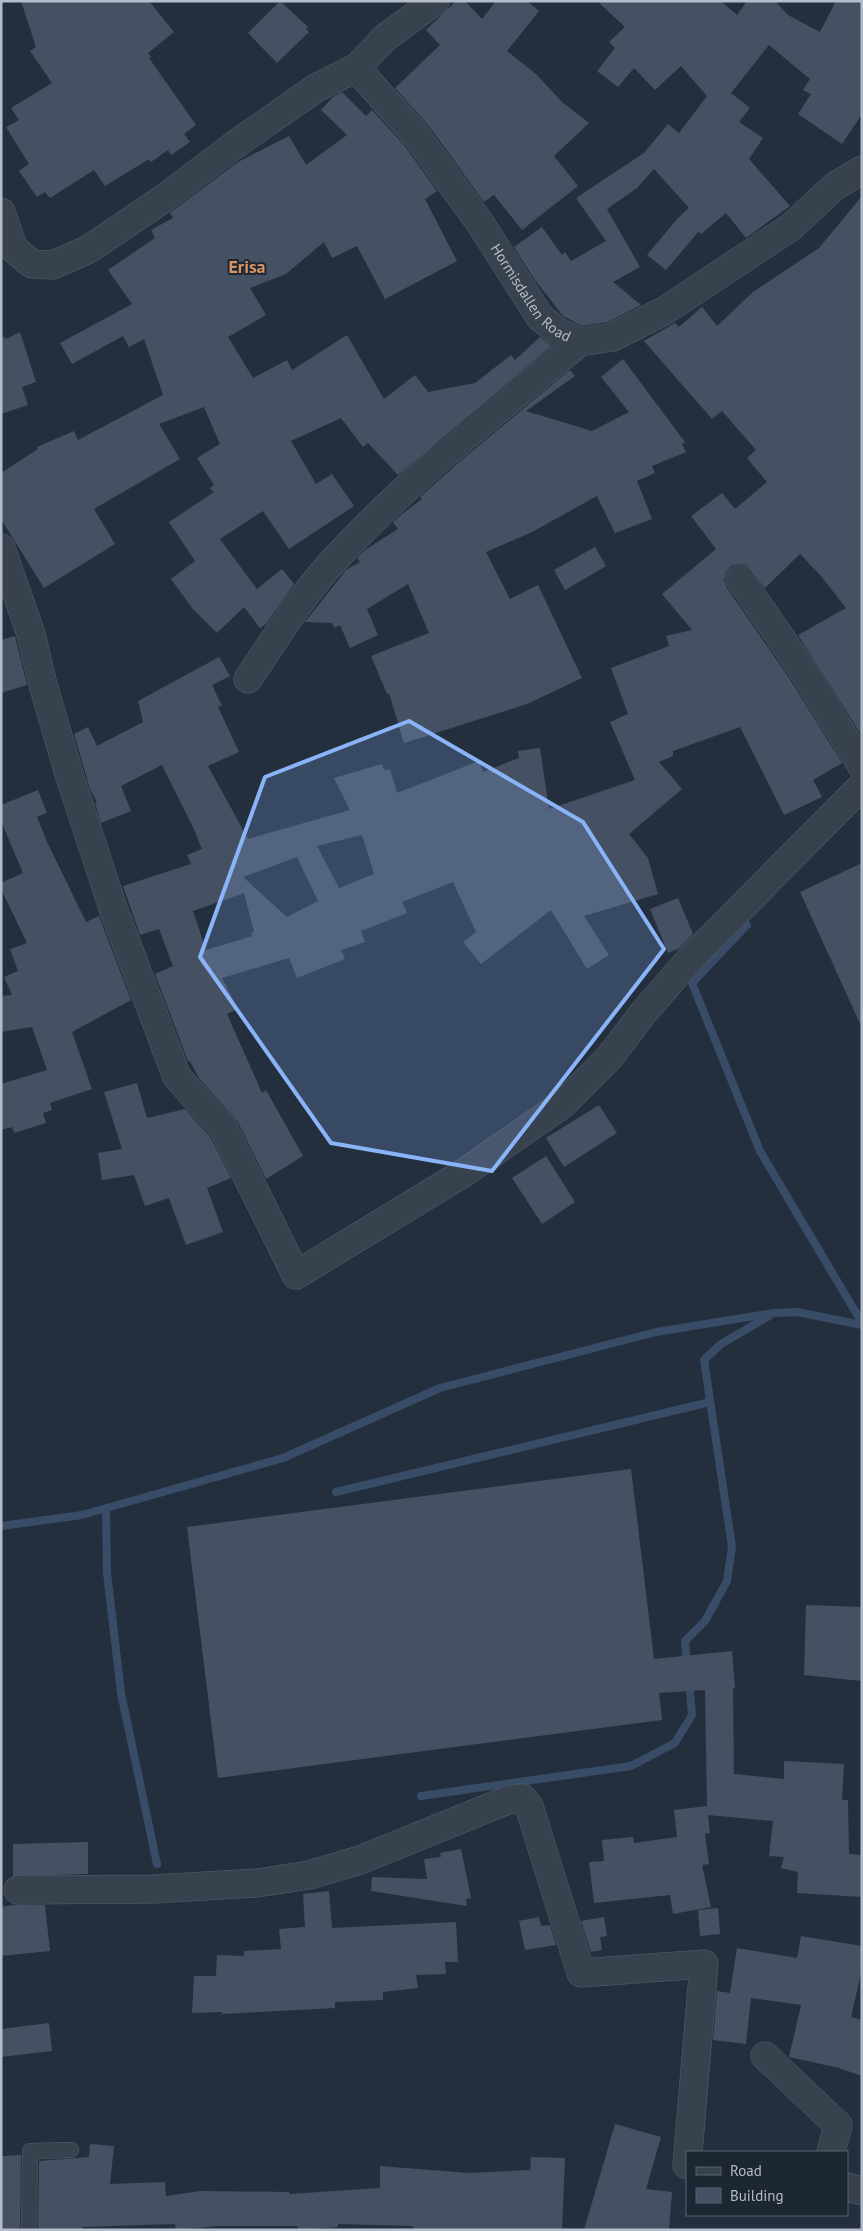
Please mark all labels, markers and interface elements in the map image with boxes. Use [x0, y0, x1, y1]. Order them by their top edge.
street label: Hormisdallen Road [487, 240, 574, 346]
district label: Erisa [228, 255, 266, 278]
legend [686, 2151, 848, 2216]
text: Road [730, 2161, 762, 2180]
text: Building [730, 2186, 784, 2205]

